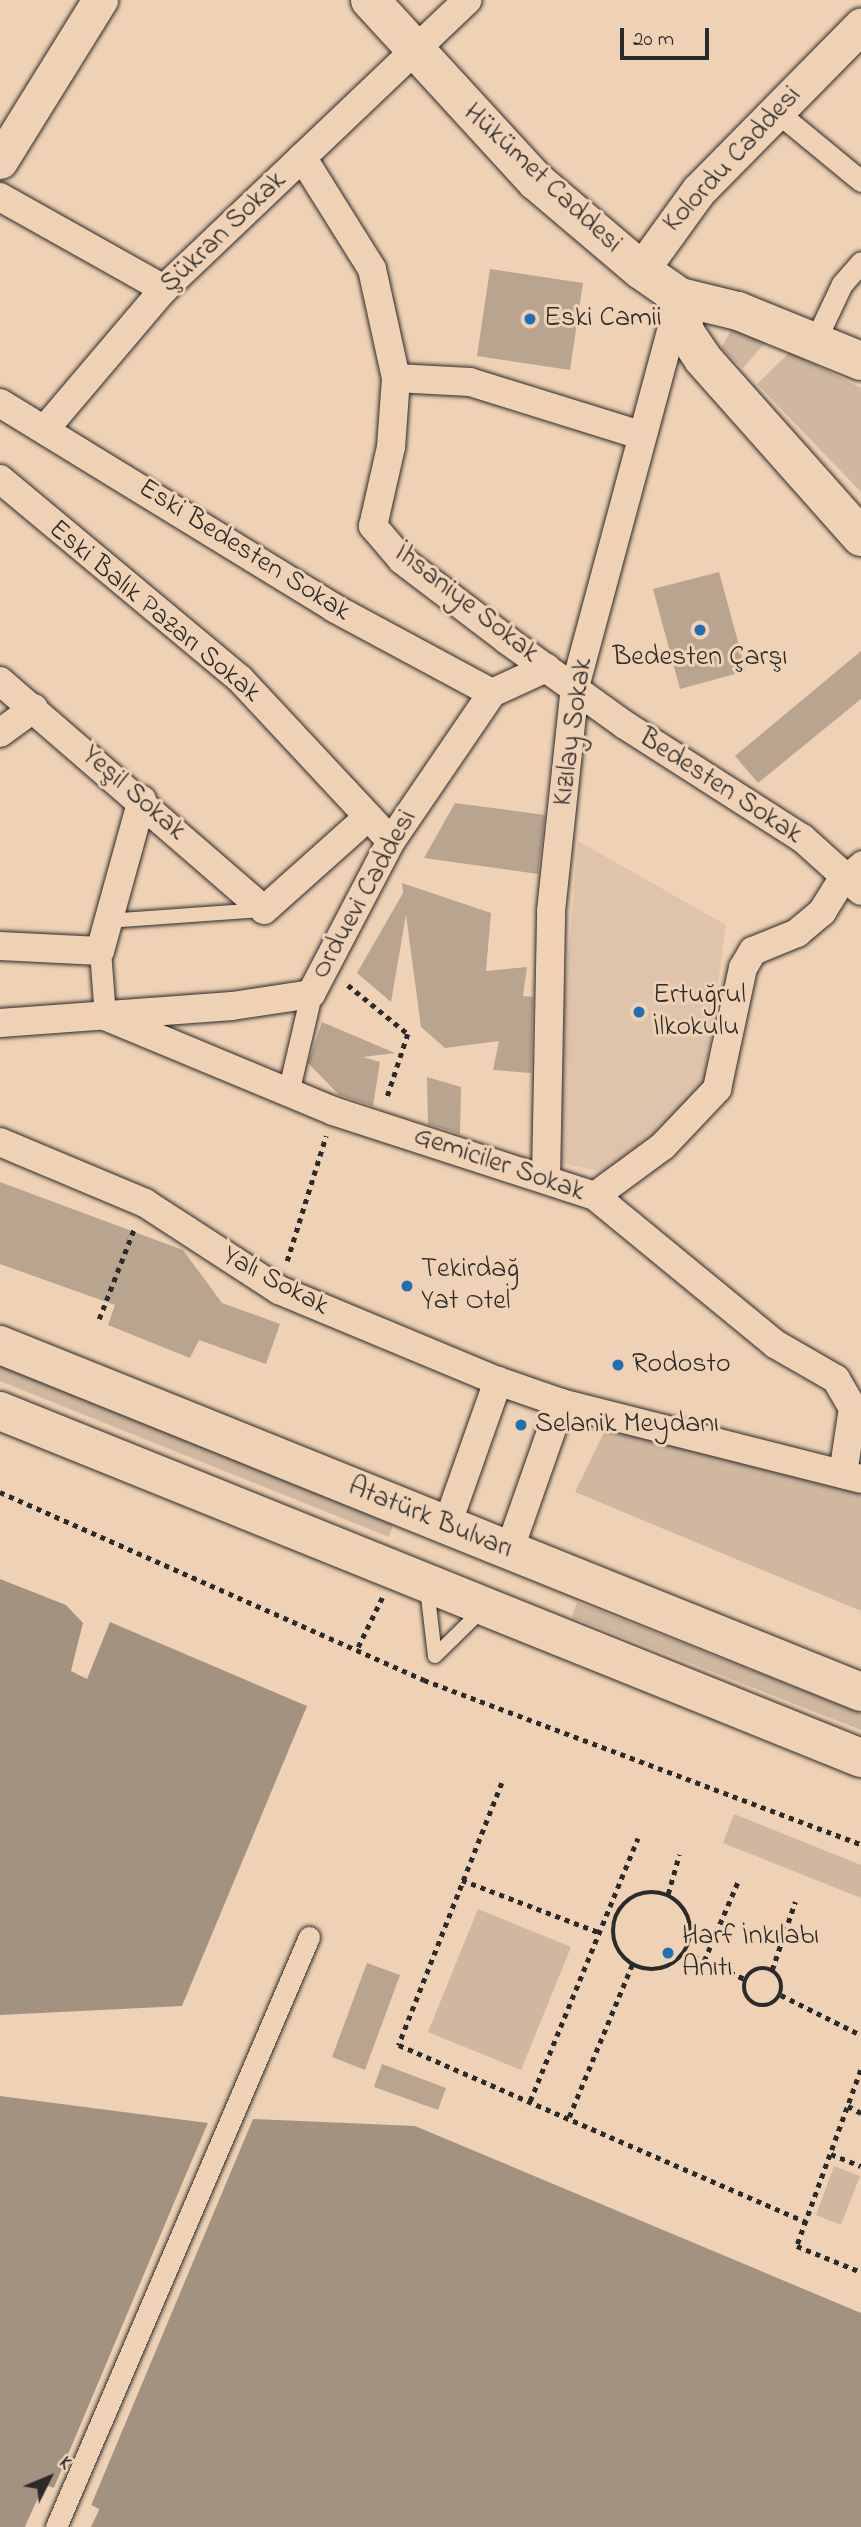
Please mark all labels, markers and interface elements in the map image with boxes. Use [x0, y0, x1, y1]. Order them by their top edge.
scale bar [623, 14, 712, 58]
text: 20 m [633, 25, 674, 55]
street label: Kolordu Caddesi [657, 80, 809, 240]
street label: Hükümet Caddesi [456, 97, 628, 261]
street label: Şükran Sokak [154, 165, 294, 301]
place label: Eski Camii [544, 302, 662, 336]
marker: Eski Camii [522, 311, 538, 327]
street label: Eski Bedesten Sokak [132, 472, 356, 630]
street label: Eski Balık Pazarı Sokak [41, 513, 267, 711]
street label: İhsaniye Sokak [387, 537, 545, 671]
marker: Bedesten Çarşı [692, 622, 708, 638]
place label: Bedesten Çarşı [612, 641, 788, 675]
street label: Kızılay Sokak [547, 656, 601, 808]
street label: Bedesten Sokak [632, 722, 808, 852]
street label: Yeşil Sokak [74, 739, 192, 849]
street label: Orduevi Caddesi [305, 805, 425, 985]
place label: Ertuğrul İlkokulu [653, 979, 746, 1045]
marker: Ertuğrul İlkokulu [631, 1004, 647, 1020]
street label: Gemiciler Sokak [409, 1120, 589, 1210]
street label: Yalı Sokak [216, 1240, 334, 1324]
place label: Tekirdağ Yat Otel [421, 1253, 519, 1319]
marker: Tekirdağ Yat Otel [399, 1278, 415, 1294]
place label: Rodosto [632, 1348, 731, 1382]
marker: Rodosto [610, 1357, 626, 1373]
place label: Selanik Meydanı [535, 1408, 719, 1442]
marker: Selanik Meydanı [513, 1417, 529, 1433]
street label: Atatürk Bulvarı [343, 1471, 517, 1567]
place label: Harf İnkılabı Anıtı [682, 1920, 819, 1986]
marker: Harf İnkılabı Anıtı [660, 1945, 676, 1961]
north arrow [14, 2443, 84, 2513]
text: K [52, 2451, 78, 2476]

